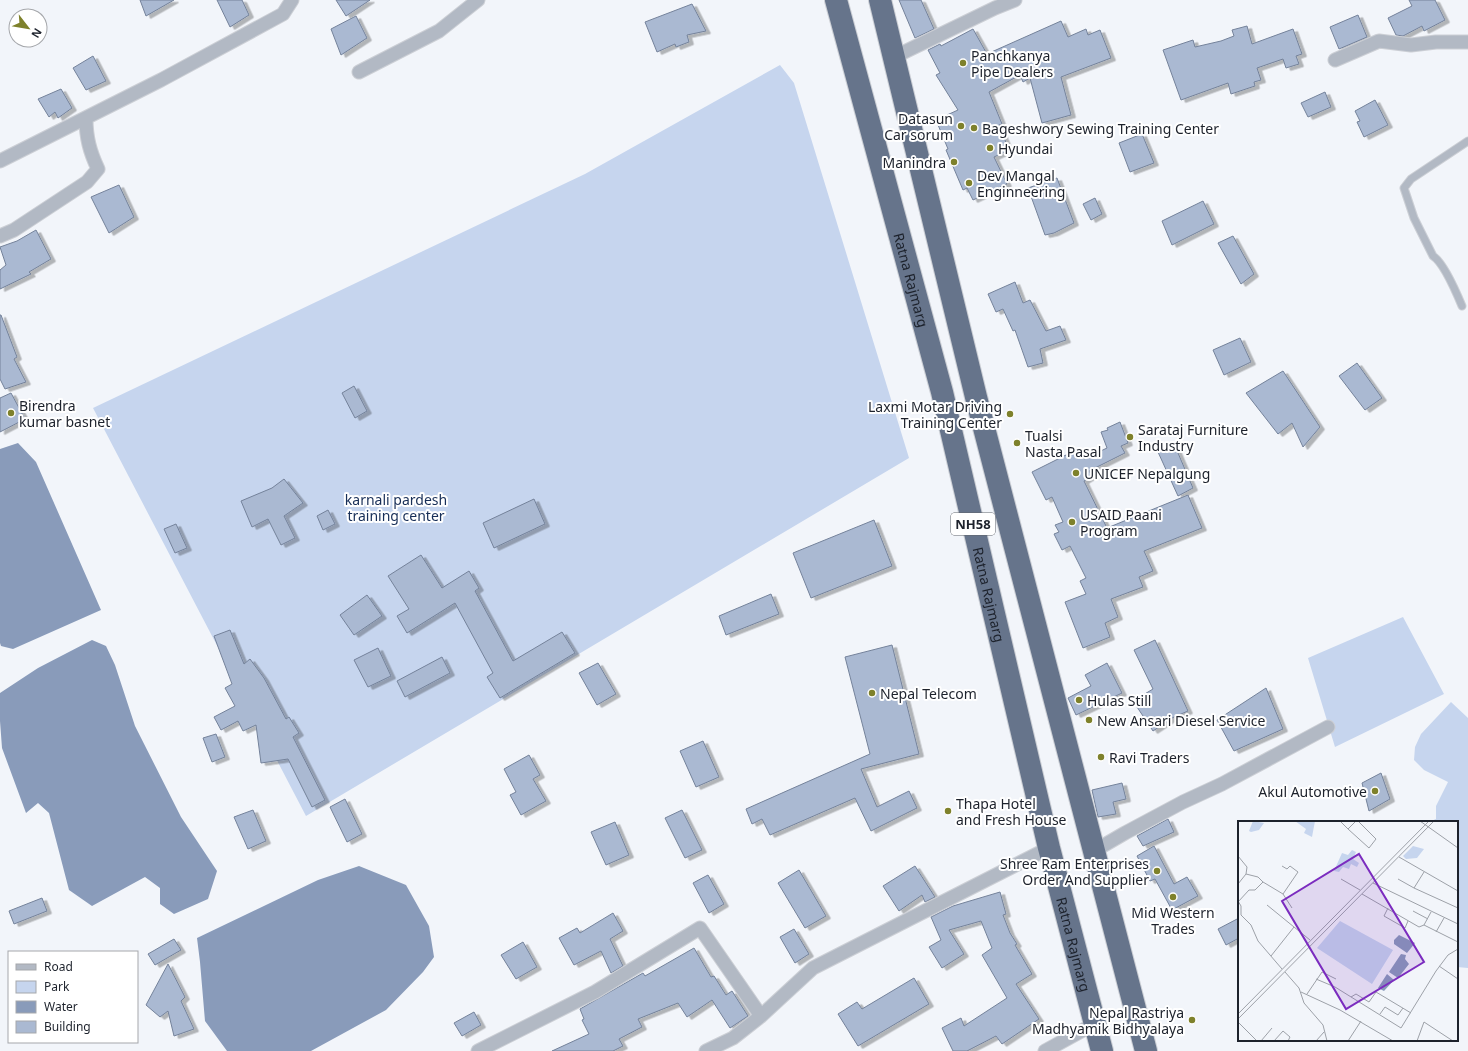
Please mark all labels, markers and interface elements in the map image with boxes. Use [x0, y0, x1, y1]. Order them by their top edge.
north arrow [8, 8, 48, 48]
text: N [28, 26, 46, 41]
place label: Panchkanya Pipe Dealers [971, 46, 1053, 81]
marker: Panchkanya Pipe Dealers [958, 58, 968, 68]
place label: Datasun Car sorum [884, 109, 953, 144]
place label: Bageshwory Sewing Training Center [982, 119, 1219, 138]
marker: Datasun Car sorum [956, 121, 966, 131]
marker: Bageshwory Sewing Training Center [969, 123, 979, 133]
place label: Hyundai [998, 139, 1053, 158]
marker: Hyundai [985, 143, 995, 153]
place label: Manindra [883, 153, 946, 172]
marker: Manindra [949, 157, 959, 167]
place label: Dev Mangal Enginneering [977, 166, 1065, 201]
marker: Dev Mangal Enginneering [964, 178, 974, 188]
street label: Ratna Rajmarg [890, 231, 934, 329]
place label: Birendra kumar basnet [19, 396, 110, 431]
place label: Laxmi Motar Driving Training Center [868, 397, 1002, 432]
marker: Birendra kumar basnet [6, 408, 16, 418]
marker: Laxmi Motar Driving Training Center [1005, 409, 1015, 419]
place label: Sarataj Furniture Industry [1138, 420, 1248, 455]
place label: Tualsi Nasta Pasal [1025, 426, 1101, 461]
marker: Sarataj Furniture Industry [1125, 432, 1135, 442]
marker: Tualsi Nasta Pasal [1012, 438, 1022, 448]
place label: UNICEF Nepalgung [1084, 464, 1210, 483]
marker: UNICEF Nepalgung [1071, 468, 1081, 478]
park label: karnali pardesh training center [345, 490, 447, 525]
place label: USAID Paani Program [1080, 505, 1162, 540]
road number: NH58 [951, 513, 995, 535]
marker: USAID Paani Program [1067, 517, 1077, 527]
street label: Ratna Rajmarg [969, 545, 1010, 644]
place label: Nepal Telecom [880, 684, 977, 703]
marker: Nepal Telecom [867, 688, 877, 698]
place label: Hulas Still [1087, 691, 1151, 710]
marker: Hulas Still [1074, 695, 1084, 705]
place label: New Ansari Diesel Service [1097, 711, 1265, 730]
marker: New Ansari Diesel Service [1084, 715, 1094, 725]
place label: Ravi Traders [1109, 748, 1190, 767]
marker: Ravi Traders [1096, 752, 1106, 762]
place label: Akul Automotive [1258, 782, 1367, 801]
marker: Akul Automotive [1370, 786, 1380, 796]
place label: Thapa Hotel and Fresh House [956, 794, 1067, 829]
marker: Thapa Hotel and Fresh House [943, 806, 953, 816]
inset map [1238, 821, 1458, 1041]
place label: Shree Ram Enterprises Order And Supplier [1000, 854, 1149, 889]
marker: Shree Ram Enterprises Order And Supplier [1152, 866, 1162, 876]
marker: Mid Western Trades [1168, 892, 1178, 902]
street label: Ratna Rajmarg [1053, 895, 1096, 994]
place label: Mid Western Trades [1131, 903, 1215, 938]
legend [8, 951, 138, 1043]
text: Road [44, 958, 73, 975]
text: Park [44, 978, 70, 995]
text: Water [44, 998, 78, 1015]
place label: Nepal Rastriya Madhyamik Bidhyalaya [1032, 1003, 1184, 1038]
marker: Nepal Rastriya Madhyamik Bidhyalaya [1187, 1015, 1197, 1025]
text: Building [44, 1018, 91, 1035]

